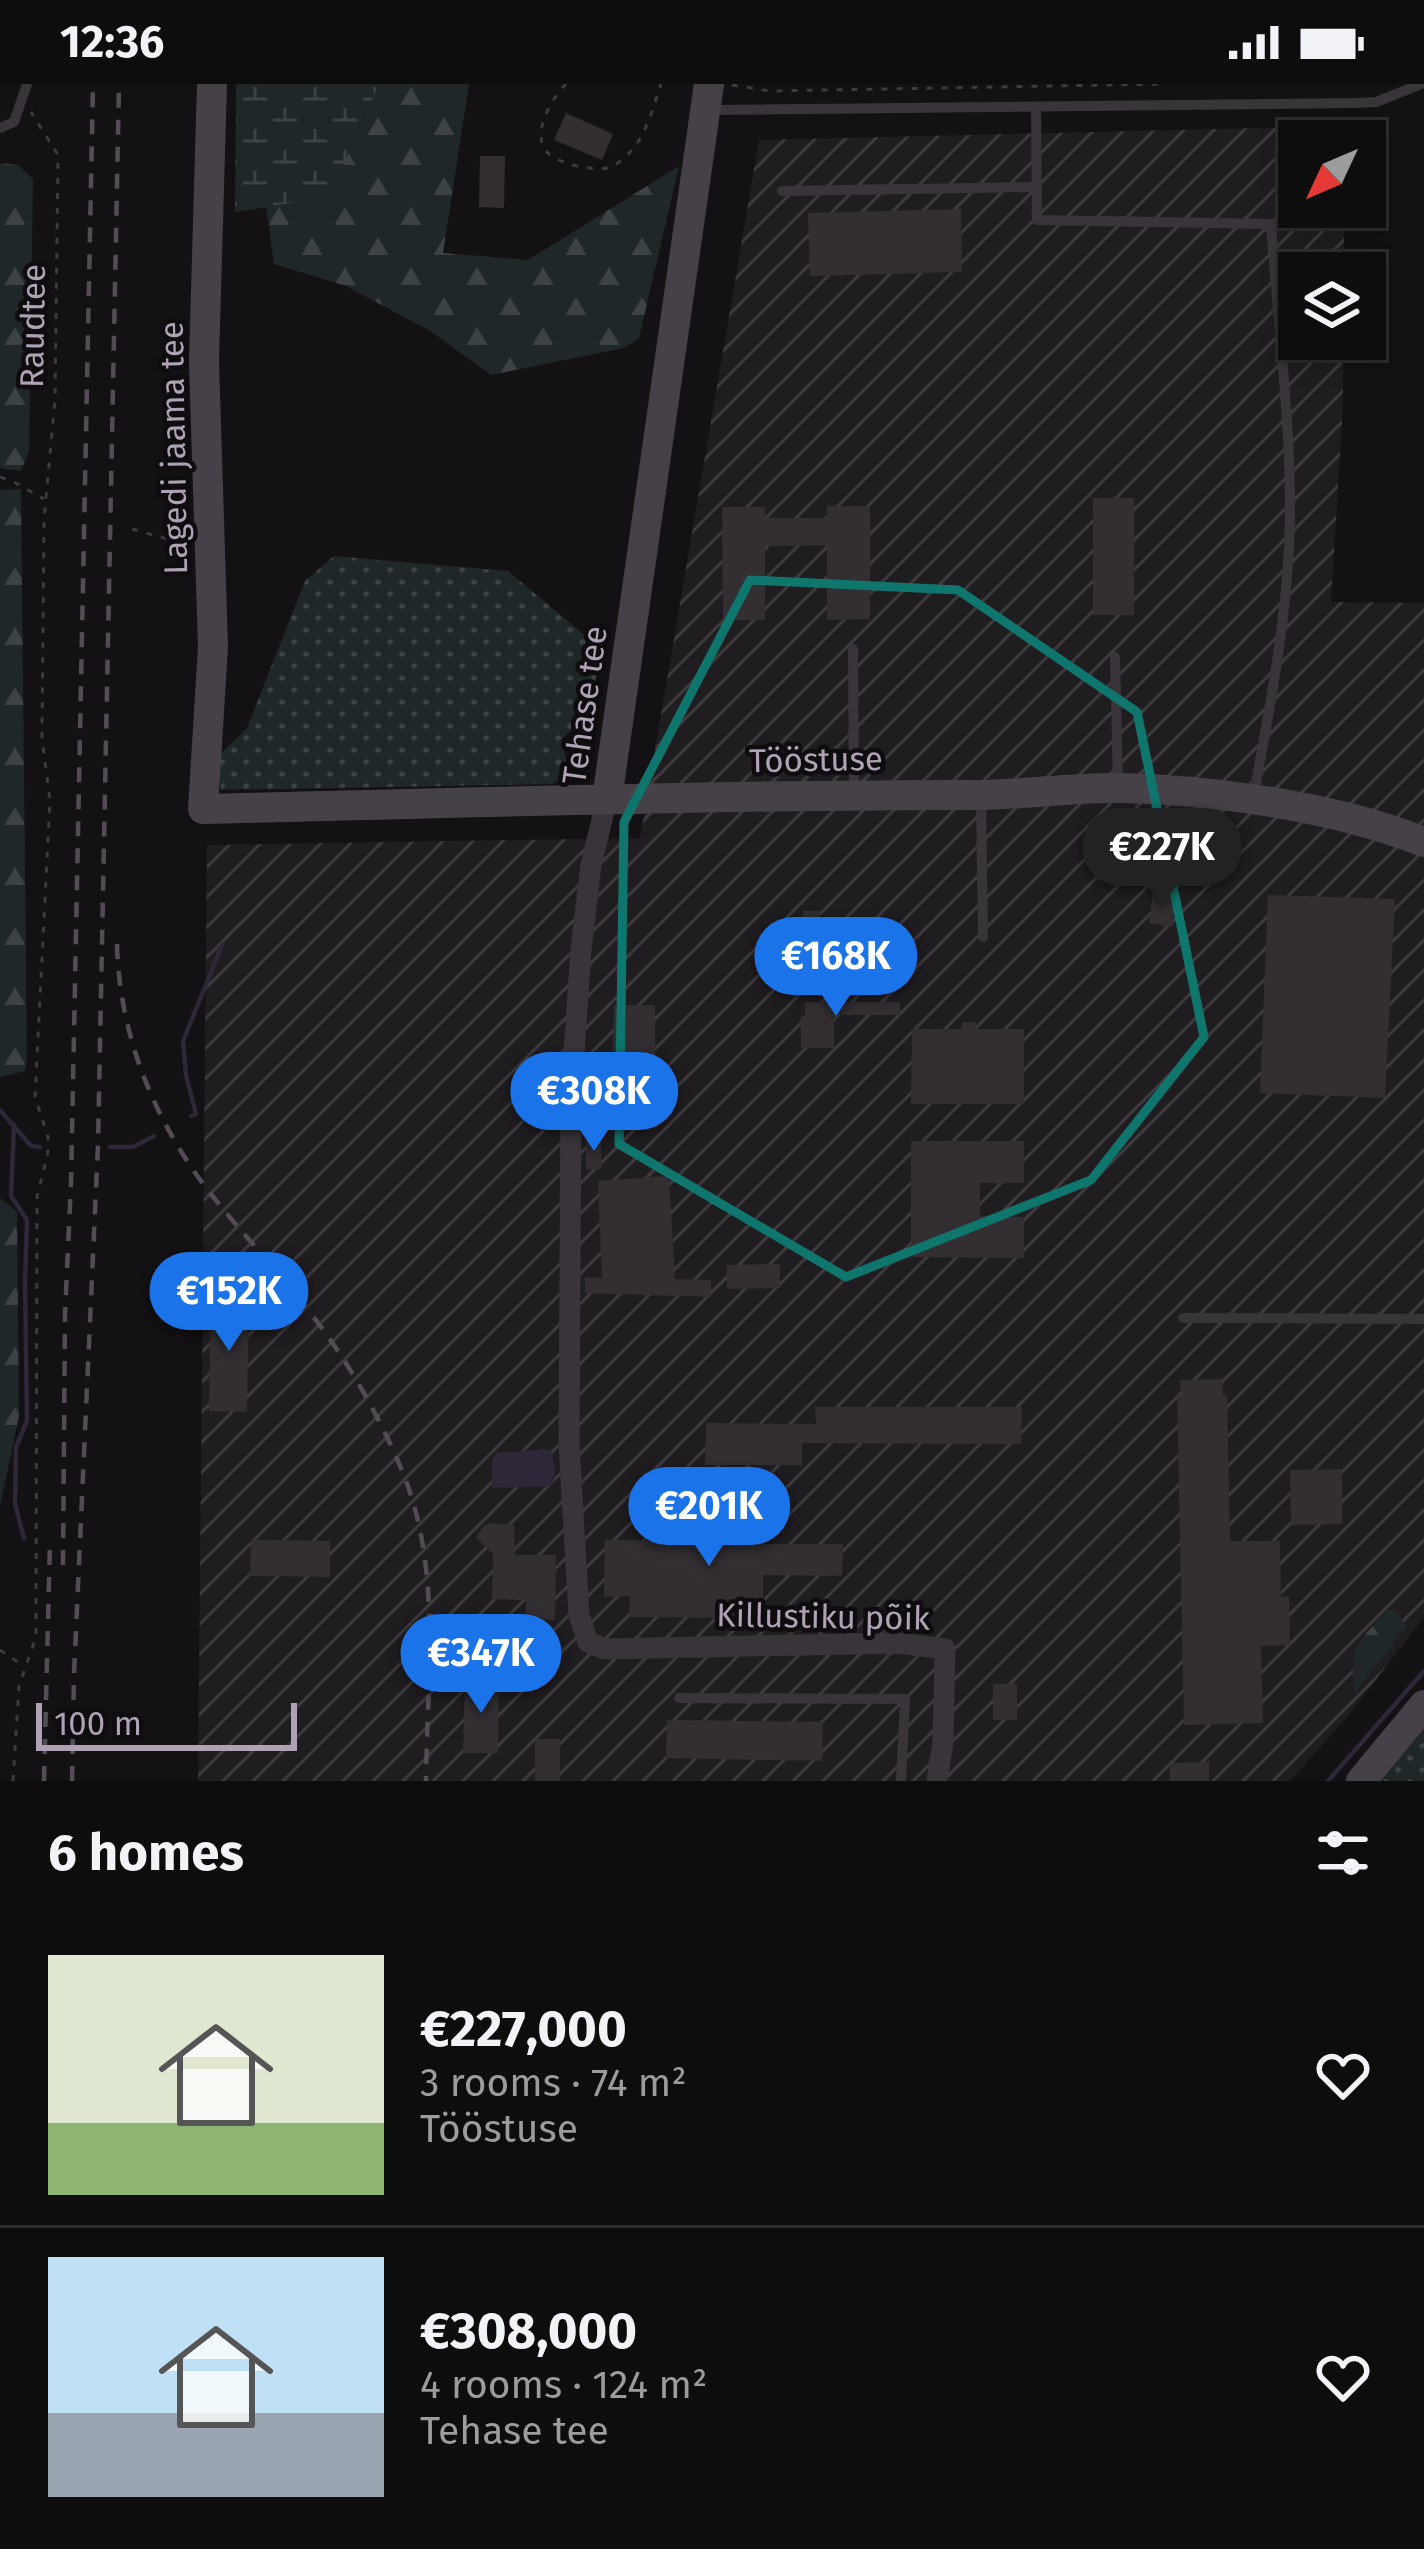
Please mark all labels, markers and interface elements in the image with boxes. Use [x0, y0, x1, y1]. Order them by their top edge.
text: 12:36 [60, 15, 164, 69]
north arrow [1278, 120, 1386, 228]
map controls [1278, 120, 1386, 360]
button: layers [1278, 252, 1386, 360]
street label: Raudtee [12, 264, 54, 388]
street label: Lagedi jaama tee [152, 321, 196, 575]
street label: Tehase tee [554, 623, 616, 787]
street label: Tööstuse [749, 739, 883, 781]
pin: €227K [1078, 808, 1246, 910]
text: €227K [1109, 824, 1215, 870]
pin: €168K [752, 917, 920, 1019]
text: €168K [781, 933, 891, 979]
pin: €308K [510, 1052, 678, 1154]
text: €308K [537, 1068, 651, 1114]
pin: €152K [145, 1252, 313, 1354]
text: €152K [176, 1268, 282, 1314]
pin: €201K [625, 1467, 793, 1569]
text: €201K [655, 1483, 763, 1529]
street label: Killustiku põik [716, 1595, 930, 1639]
pin: €347K [397, 1614, 565, 1716]
text: €347K [427, 1630, 535, 1676]
scale bar [36, 1697, 297, 1750]
text: 100 m [54, 1704, 142, 1744]
icon: filters [1310, 1820, 1376, 1886]
text: 6 homes [48, 1822, 244, 1884]
text: €227,000 [420, 1998, 627, 2060]
icon: home [144, 2003, 288, 2147]
icon: heart [1310, 2042, 1376, 2108]
text: 3 rooms · 74 m² [420, 2060, 687, 2106]
text: Tööstuse [420, 2106, 578, 2152]
text: €308,000 [420, 2300, 637, 2362]
icon: home [144, 2305, 288, 2449]
icon: heart [1310, 2344, 1376, 2410]
text: 4 rooms · 124 m² [420, 2362, 707, 2408]
text: Tehase tee [420, 2408, 609, 2454]

